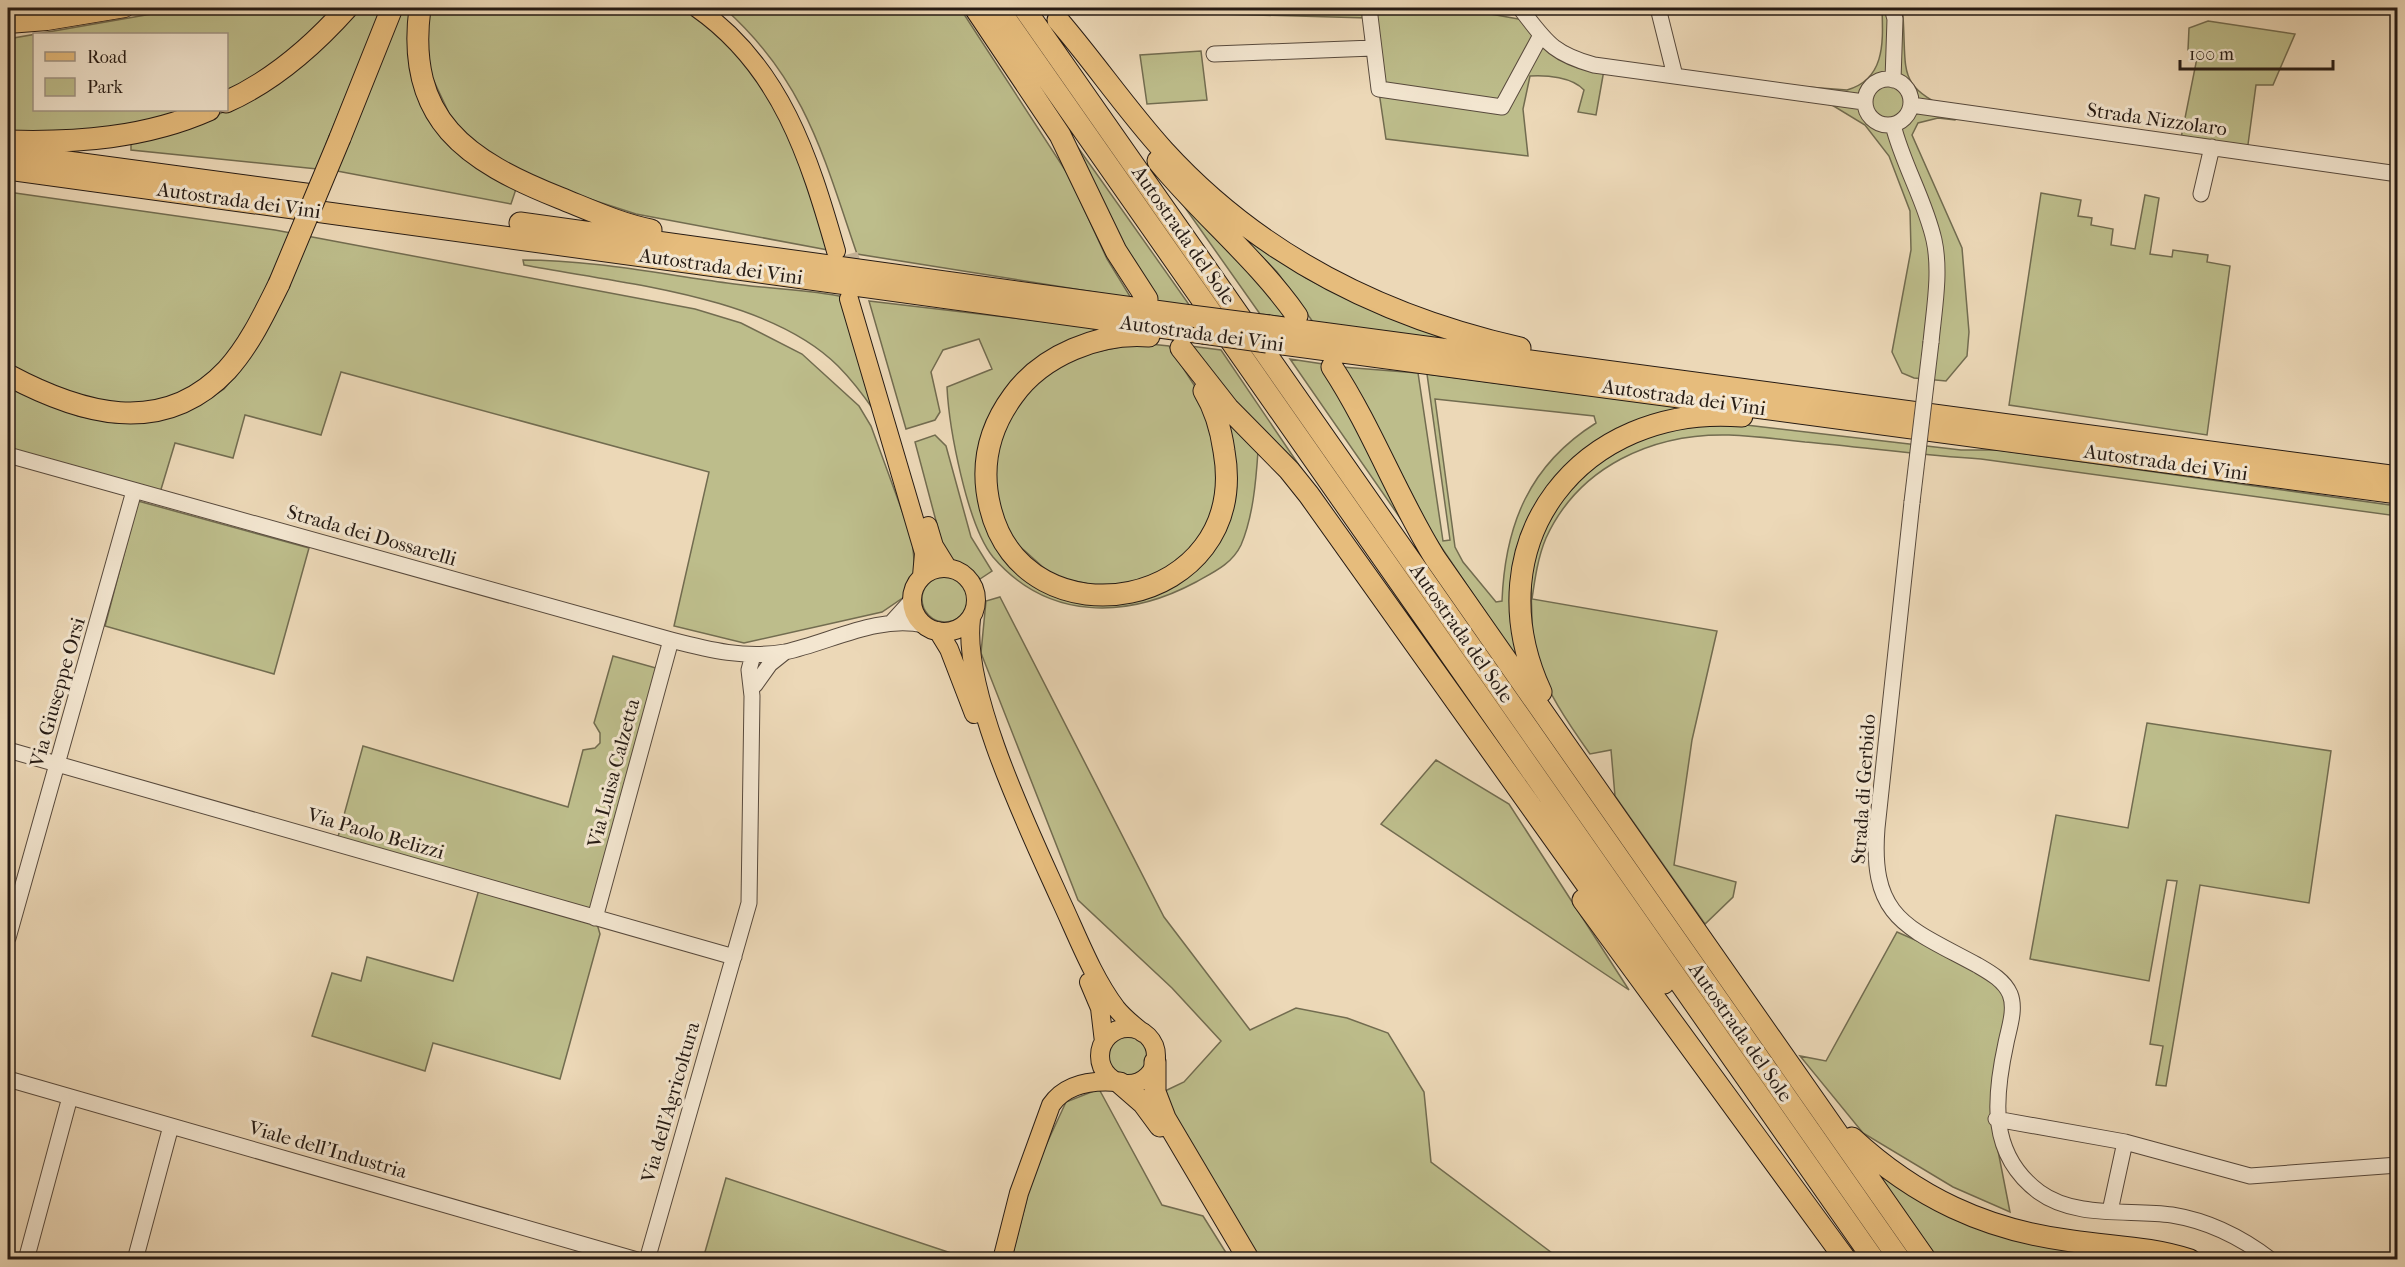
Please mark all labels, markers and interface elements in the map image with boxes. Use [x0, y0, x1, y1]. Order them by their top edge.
legend [33, 33, 228, 111]
scale bar [2180, 33, 2333, 71]
text: 100 m [2189, 44, 2234, 65]
text: Road [87, 47, 127, 68]
text: Park [87, 77, 124, 98]
street label: Strada Nizzolaro [2085, 98, 2229, 141]
street label: Autostrada del Sole [1127, 161, 1240, 309]
street label: Autostrada dei Vini [154, 177, 323, 223]
street label: Autostrada dei Vini [636, 243, 805, 289]
street label: Autostrada dei Vini [1117, 310, 1286, 356]
street label: Autostrada dei Vini [1599, 374, 1768, 420]
street label: Autostrada dei Vini [2081, 439, 2250, 485]
street label: Strada dei Dossarelli [284, 500, 459, 571]
street label: Autostrada del Sole [1405, 559, 1518, 707]
street label: Via Giuseppe Orsi [25, 615, 90, 770]
street label: Via Luisa Calzetta [582, 695, 645, 851]
street label: Strada di Gerbido [1847, 713, 1880, 865]
street label: Via Paolo Belizzi [304, 803, 447, 864]
street label: Autostrada del Sole [1684, 958, 1797, 1106]
street label: Via dell'Agricoltura [636, 1018, 705, 1186]
street label: Viale dell'Industria [245, 1116, 410, 1183]

